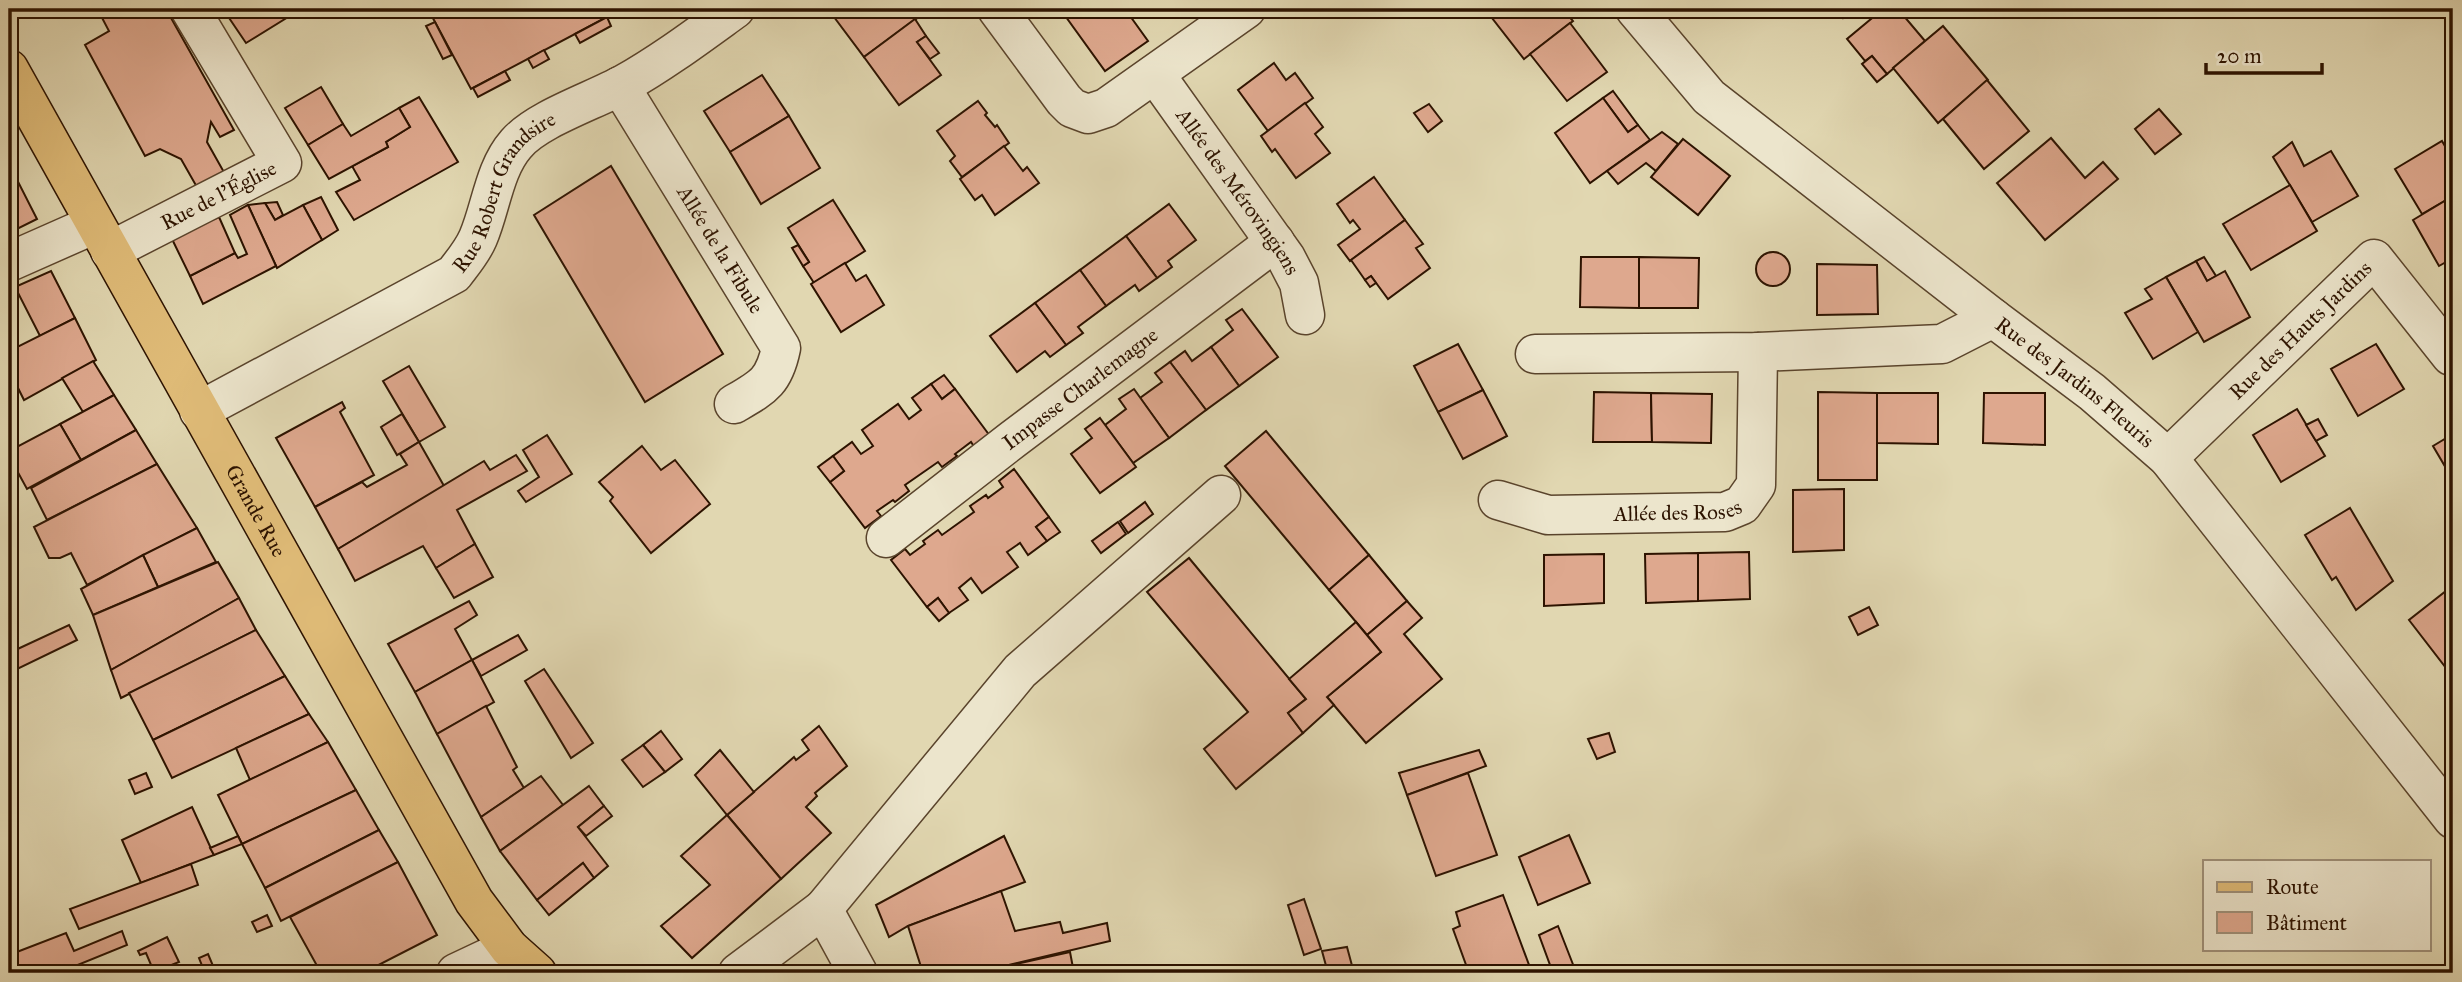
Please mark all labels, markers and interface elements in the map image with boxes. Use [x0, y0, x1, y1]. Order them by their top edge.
scale bar [2206, 32, 2322, 76]
text: 20 m [2217, 43, 2262, 69]
street label: Allée des Mérovingiens [1170, 102, 1305, 279]
street label: Rue Robert Grandsire [447, 106, 560, 278]
street label: Rue de l'Église [156, 155, 281, 236]
street label: Allée de la Fibule [671, 180, 770, 319]
street label: Rue des Hauts Jardins [2224, 255, 2377, 405]
street label: Rue des Jardins Fleuris [1990, 311, 2160, 453]
street label: Impasse Charlemagne [997, 322, 1163, 456]
street label: Grande Rue [220, 460, 292, 562]
street label: Allée des Roses [1612, 494, 1746, 527]
legend [2203, 860, 2430, 950]
text: Route [2266, 874, 2319, 900]
text: Bâtiment [2266, 910, 2348, 936]

